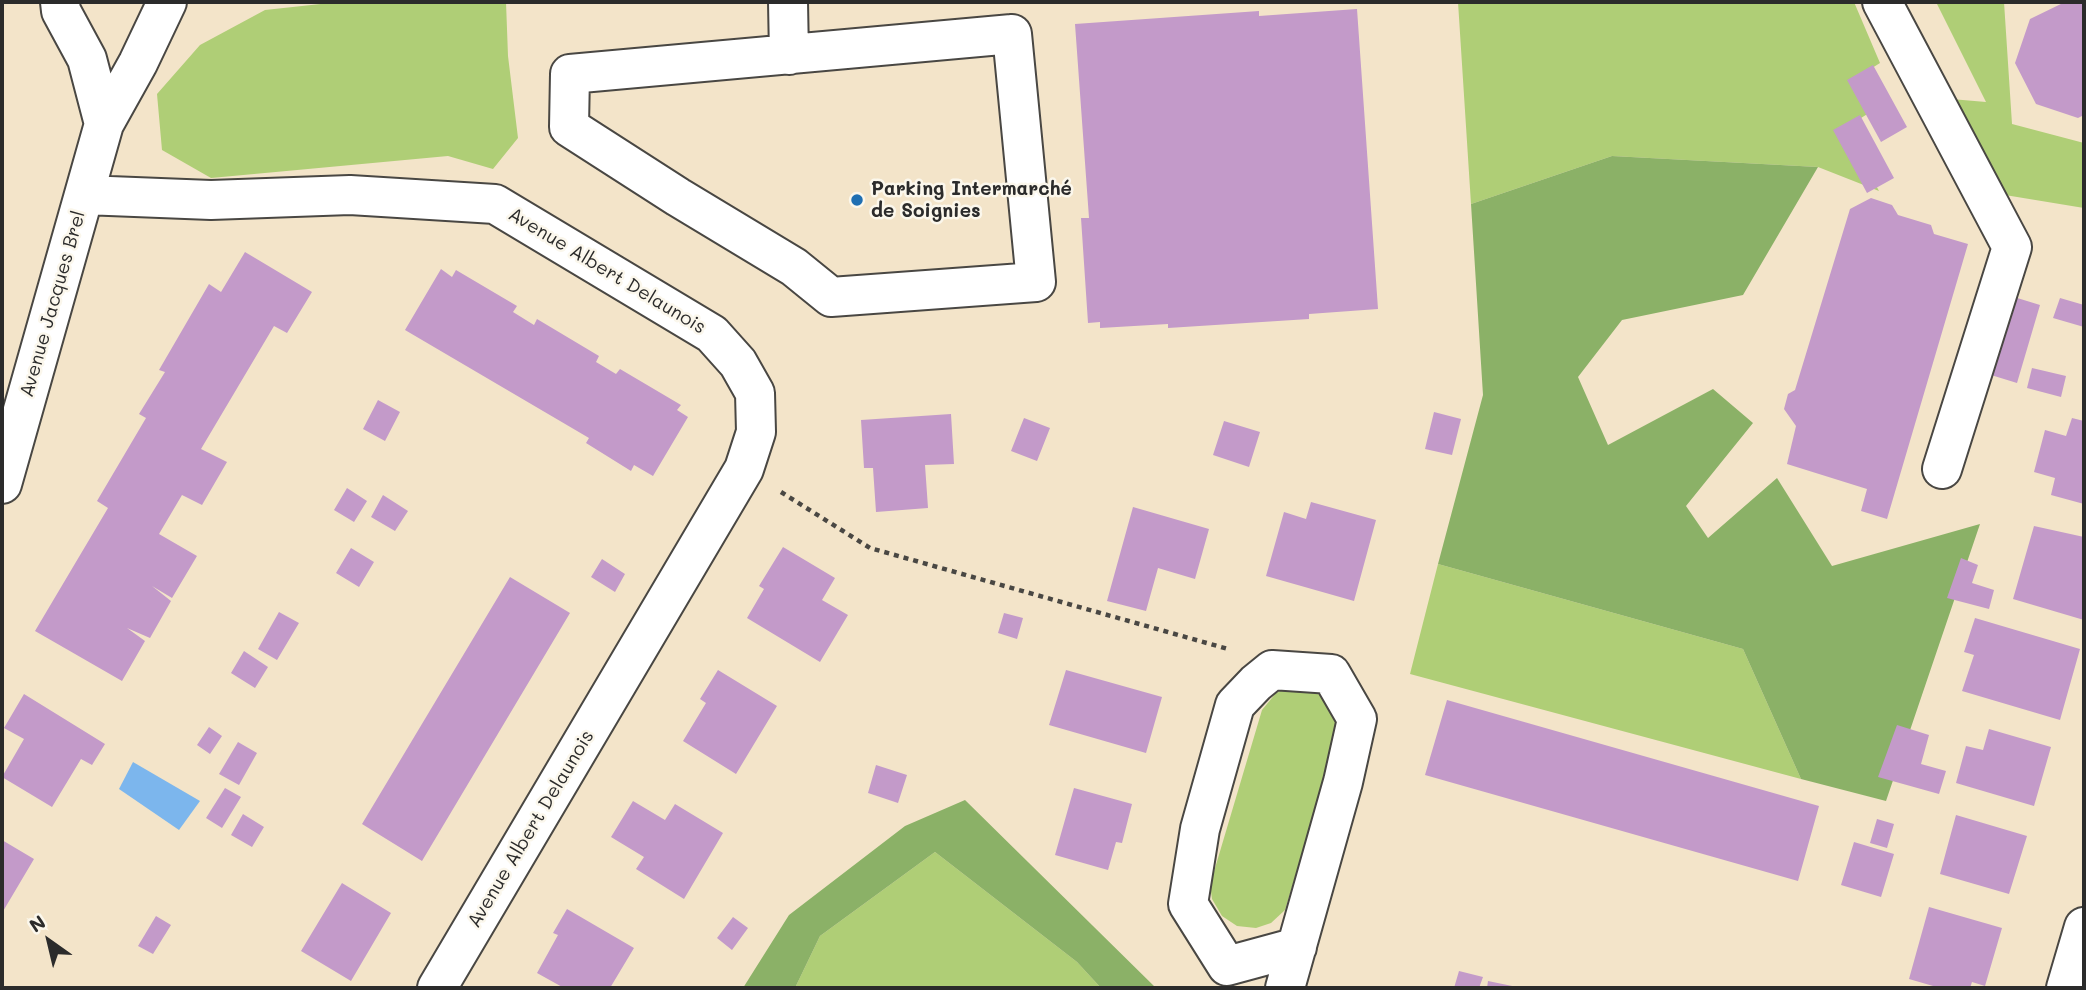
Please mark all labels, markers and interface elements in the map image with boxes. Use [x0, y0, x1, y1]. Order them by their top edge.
place label: Parking Intermarché de Soignies [871, 178, 1072, 222]
marker: Parking Intermarché de Soignies [849, 192, 865, 208]
street label: Avenue Albert Delaunois [504, 203, 710, 339]
street label: Avenue Jacques Brel [15, 208, 91, 400]
street label: Avenue Albert Delaunois [463, 726, 599, 932]
north arrow [14, 906, 84, 976]
text: N [24, 909, 50, 938]

